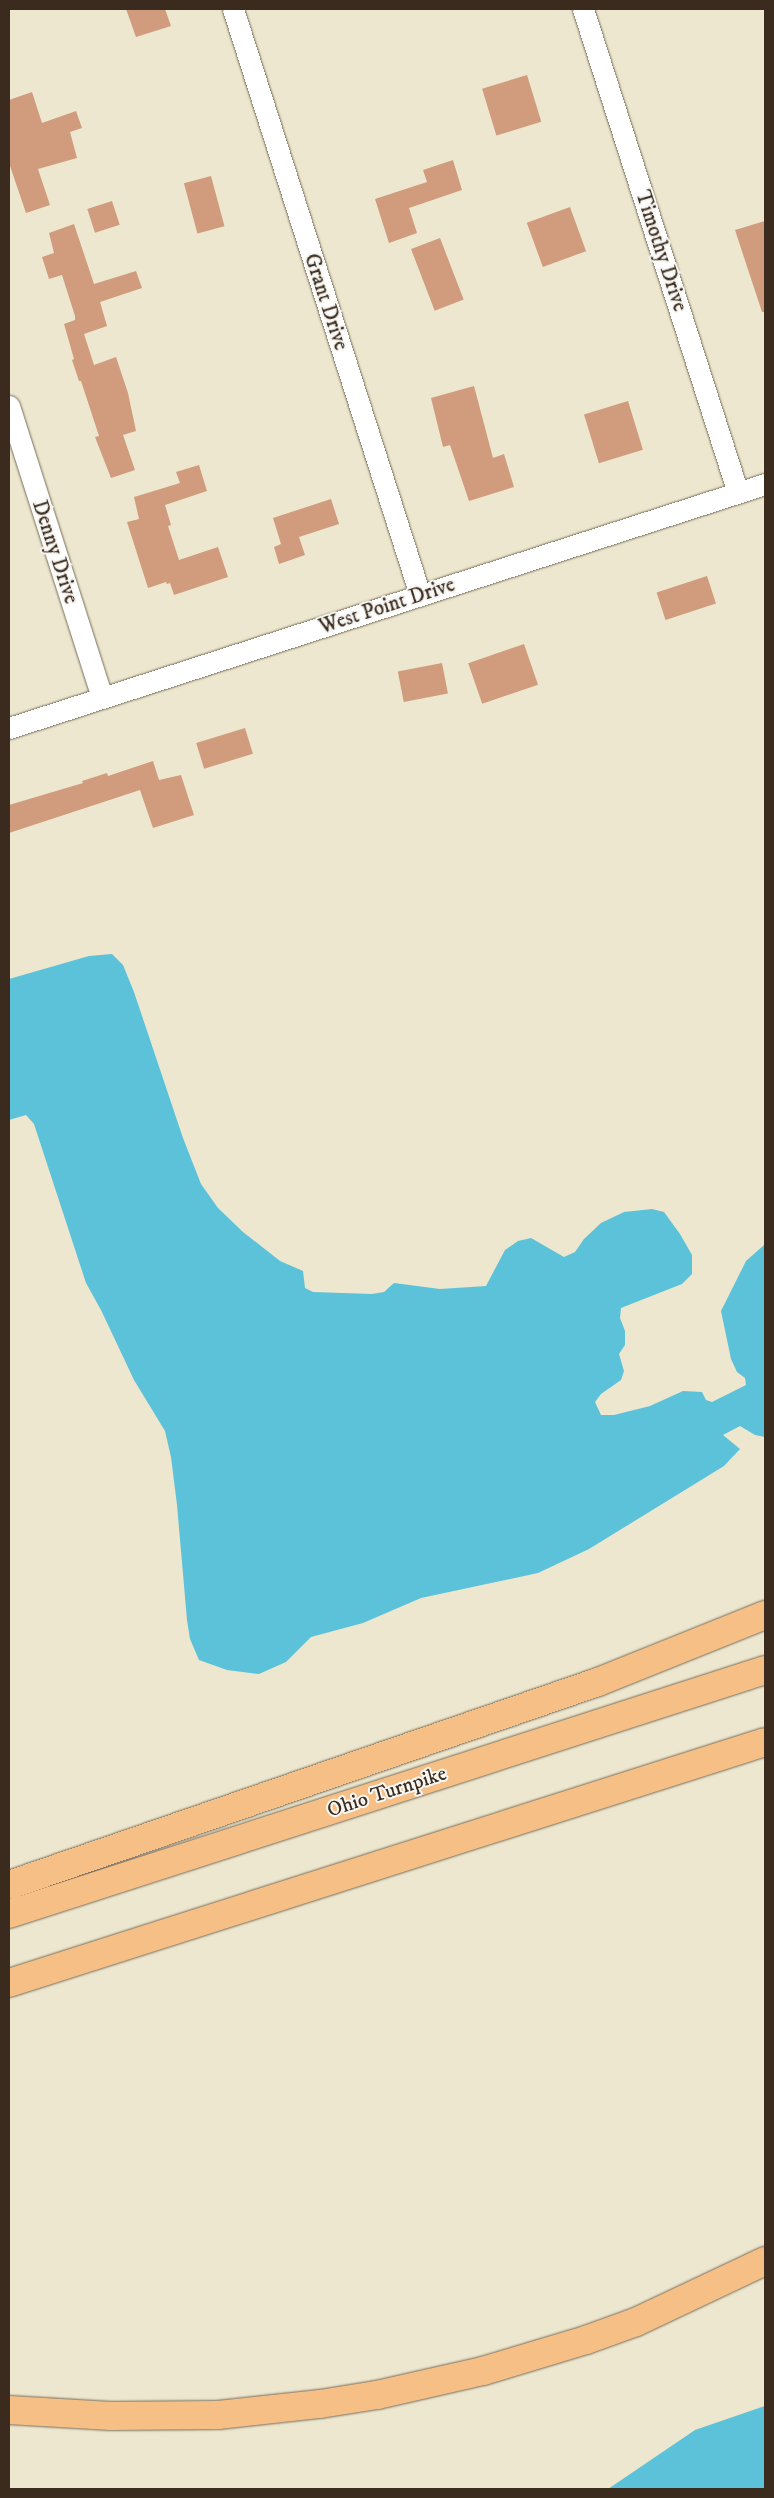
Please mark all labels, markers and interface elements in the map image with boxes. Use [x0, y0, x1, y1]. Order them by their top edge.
street label: Timothy Drive [630, 187, 692, 315]
street label: Grant Drive [299, 250, 353, 354]
street label: Denny Drive [26, 497, 84, 607]
street label: West Point Drive [316, 572, 458, 640]
street label: Ohio Turnpike [324, 1761, 450, 1823]

